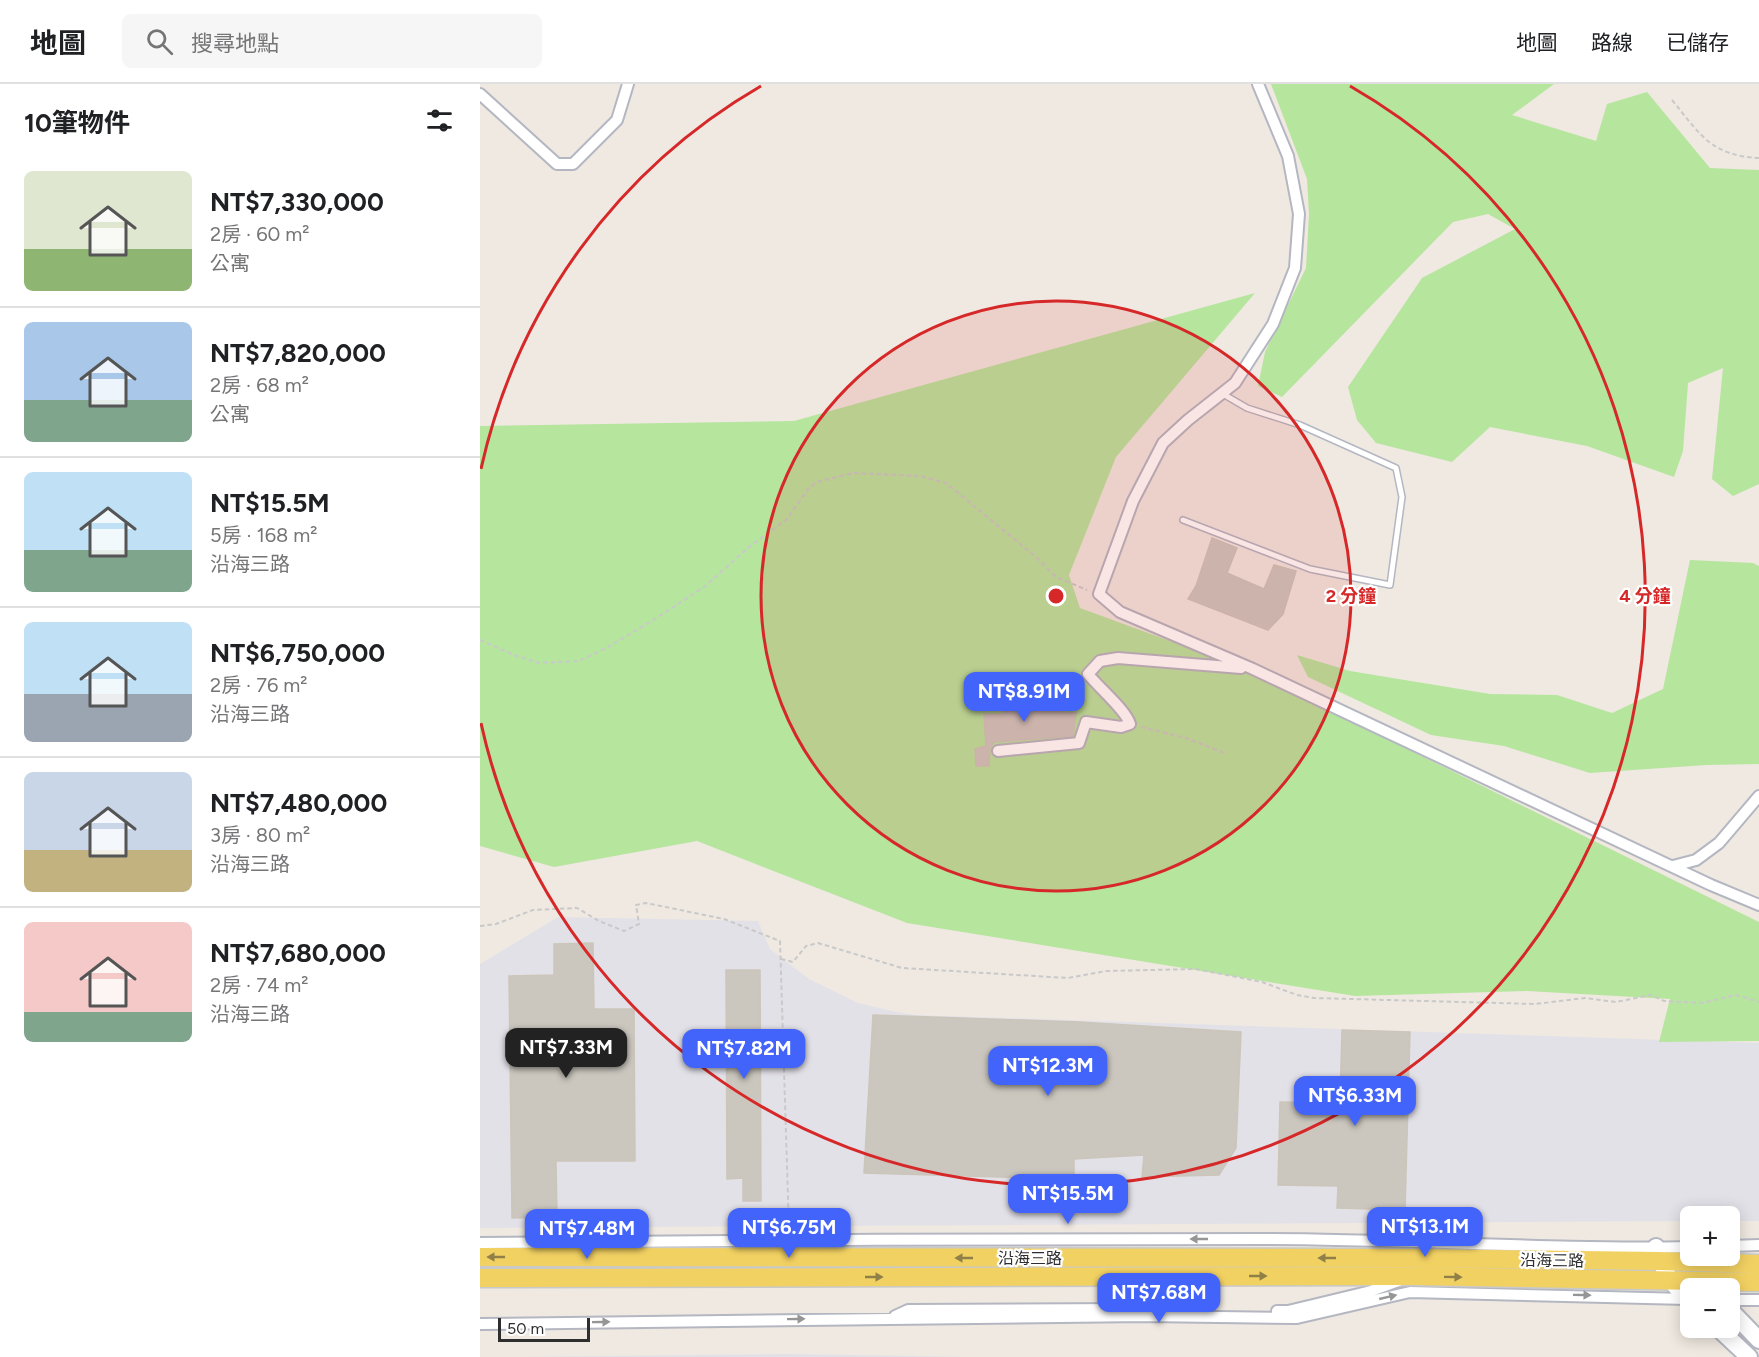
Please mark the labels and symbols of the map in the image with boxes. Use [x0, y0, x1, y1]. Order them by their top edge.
text: 2 分鐘 [1326, 585, 1376, 607]
text: 4 分鐘 [1619, 585, 1671, 607]
centre of rings [1046, 586, 1066, 606]
pin: NT$8.91M [962, 672, 1086, 723]
pin: NT$7.33M [504, 1028, 628, 1079]
pin: NT$7.82M [682, 1029, 806, 1080]
pin: NT$12.3M [986, 1046, 1110, 1097]
pin: NT$6.33M [1293, 1076, 1417, 1127]
pin: NT$15.5M [1006, 1174, 1130, 1225]
pin: NT$13.1M [1363, 1207, 1487, 1258]
pin: NT$6.75M [727, 1208, 851, 1259]
pin: NT$7.48M [525, 1209, 649, 1260]
one-way arrow [1189, 1234, 1208, 1244]
street label: 沿海三路 [998, 1249, 1062, 1268]
street label: 沿海三路 [1520, 1250, 1584, 1271]
one-way arrow [487, 1252, 506, 1262]
one-way arrow [955, 1253, 974, 1263]
one-way arrow [1318, 1253, 1337, 1263]
one-way arrow [1249, 1271, 1268, 1281]
one-way arrow [865, 1272, 884, 1282]
one-way arrow [1444, 1272, 1463, 1281]
pin: NT$7.68M [1097, 1273, 1221, 1324]
one-way arrow [1573, 1291, 1592, 1300]
one-way arrow [1379, 1292, 1397, 1302]
one-way arrow [787, 1314, 806, 1324]
scale bar [498, 1315, 590, 1342]
one-way arrow [592, 1317, 611, 1327]

